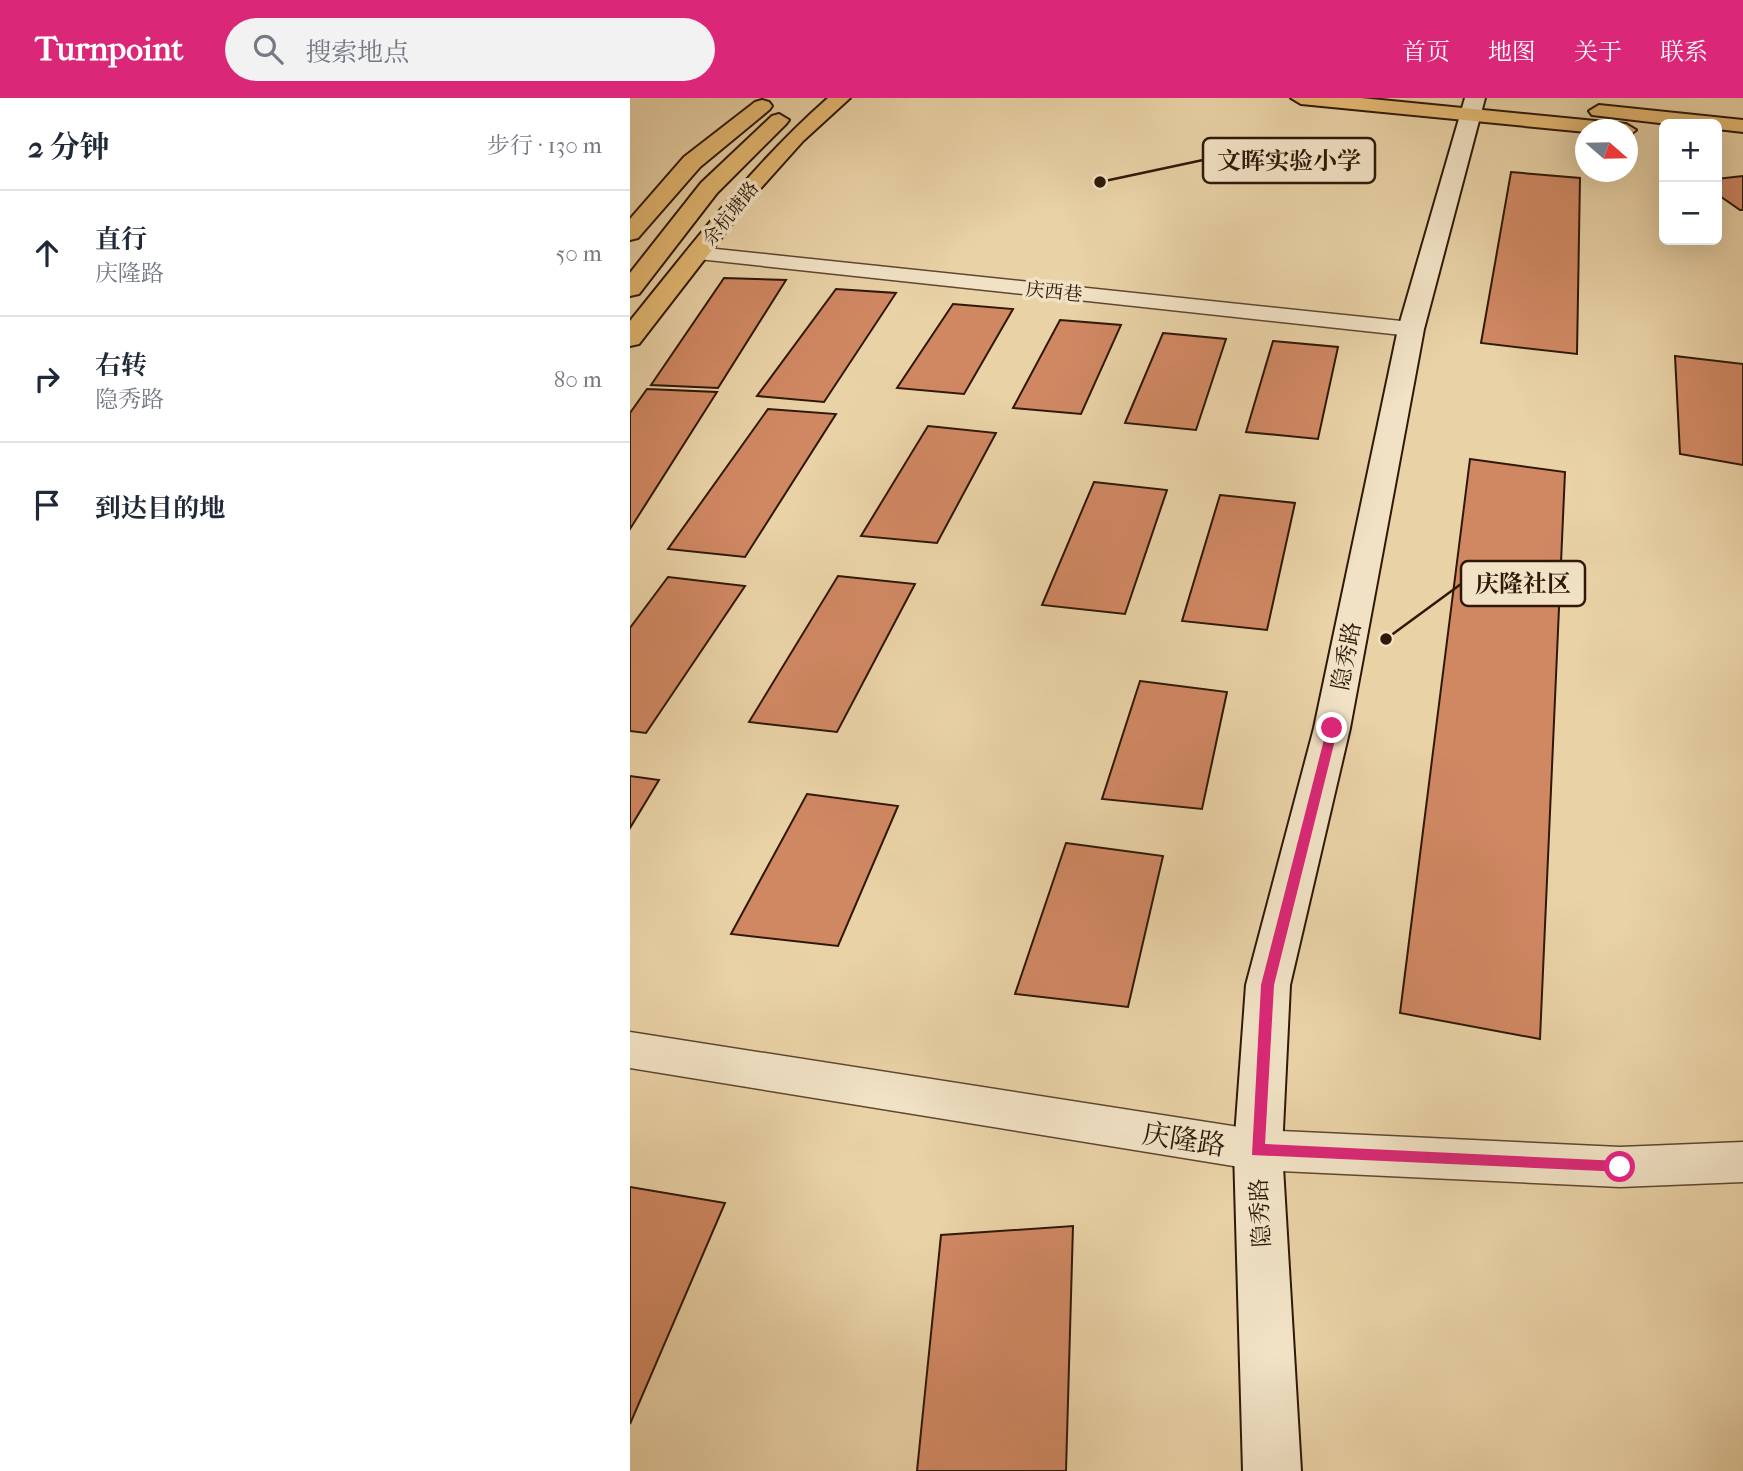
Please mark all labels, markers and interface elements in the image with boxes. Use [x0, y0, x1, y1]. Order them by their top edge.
search box [225, 18, 715, 81]
text: Turnpoint [35, 30, 183, 69]
icon: search [249, 30, 287, 68]
text: 搜索地点 [305, 37, 409, 68]
text: 首页 [1402, 38, 1450, 66]
text: 地图 [1488, 38, 1536, 66]
text: 关于 [1574, 38, 1622, 66]
text: 联系 [1660, 38, 1708, 66]
north arrow [1575, 119, 1638, 182]
map controls [1659, 119, 1722, 245]
button: + [1659, 119, 1722, 182]
text: 2 分钟 [28, 130, 110, 165]
text: 步行 · 130 m [487, 132, 602, 159]
callout: 文晖实验小学 [1203, 138, 1375, 183]
text: 文晖实验小学 [1217, 147, 1361, 175]
street label: 余杭塘路 [698, 177, 763, 250]
button: − [1659, 182, 1722, 245]
text: 直行 [95, 224, 147, 255]
icon: ahead [28, 234, 66, 272]
text: 50 m [555, 240, 602, 267]
text: 庆隆路 [95, 260, 164, 287]
street label: 庆西巷 [1024, 278, 1083, 306]
text: 右转 [95, 350, 147, 381]
icon: right [28, 360, 66, 398]
text: 80 m [554, 366, 602, 393]
text: 隐秀路 [95, 386, 164, 413]
icon: arrive [28, 486, 66, 524]
text: 到达目的地 [95, 493, 225, 524]
callout: 庆隆社区 [1461, 561, 1585, 606]
text: 庆隆社区 [1475, 570, 1571, 598]
street label: 隐秀路 [1327, 620, 1366, 693]
route end [1316, 712, 1347, 743]
street label: 庆隆路 [1140, 1117, 1228, 1162]
route start [1604, 1151, 1635, 1182]
street label: 隐秀路 [1245, 1178, 1276, 1248]

